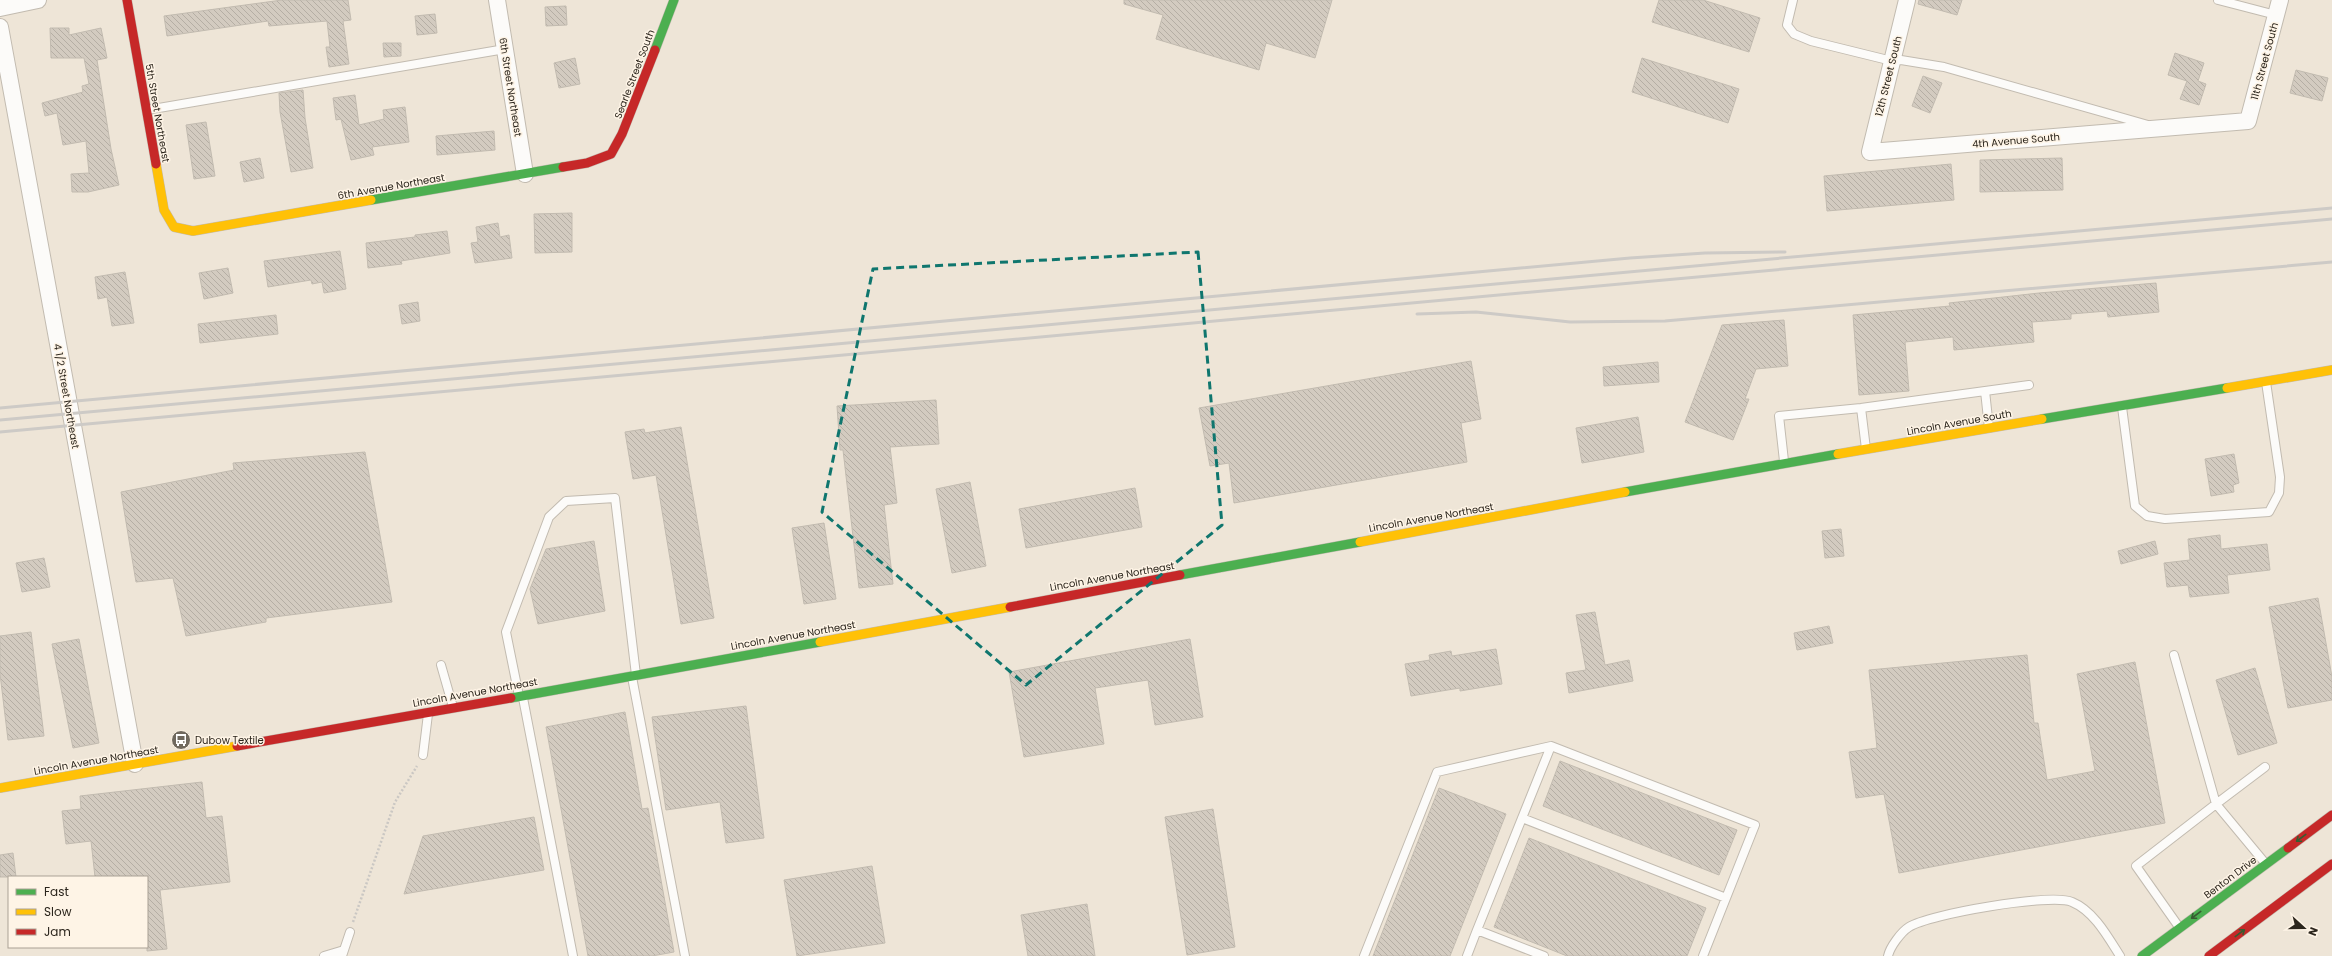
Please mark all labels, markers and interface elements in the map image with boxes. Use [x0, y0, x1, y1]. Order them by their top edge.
street label: 11th Street South [2247, 21, 2282, 102]
street label: Searle Street South [611, 27, 658, 121]
street label: 12th Street South [1871, 34, 1906, 118]
street label: 6th Street Northeast [495, 37, 526, 138]
street label: 5th Street Northeast [141, 63, 174, 164]
street label: 4th Avenue South [1972, 129, 2060, 152]
street label: 6th Avenue Northeast [336, 170, 446, 203]
street label: 4 1/2 Street Northeast [50, 342, 83, 450]
street label: Lincoln Avenue South [1906, 406, 2013, 439]
street label: Lincoln Avenue Northeast [1368, 499, 1495, 536]
street label: Lincoln Avenue Northeast [1049, 558, 1176, 595]
street label: Lincoln Avenue Northeast [730, 617, 857, 654]
street label: Lincoln Avenue Northeast [412, 674, 539, 711]
bus stop icon: Dubow Textile [170, 729, 192, 751]
place label: Dubow Textile [195, 733, 264, 748]
street label: Lincoln Avenue Northeast [33, 742, 160, 779]
one-way arrow [2295, 834, 2306, 842]
street label: Benton Drive [2201, 852, 2260, 902]
legend [8, 876, 148, 948]
text: Fast [44, 883, 69, 900]
text: Slow [44, 903, 72, 920]
north arrow [2284, 908, 2324, 948]
one-way arrow [2191, 911, 2202, 920]
text: Jam [44, 923, 71, 940]
text: N [2304, 925, 2322, 938]
one-way arrow [2234, 928, 2245, 937]

